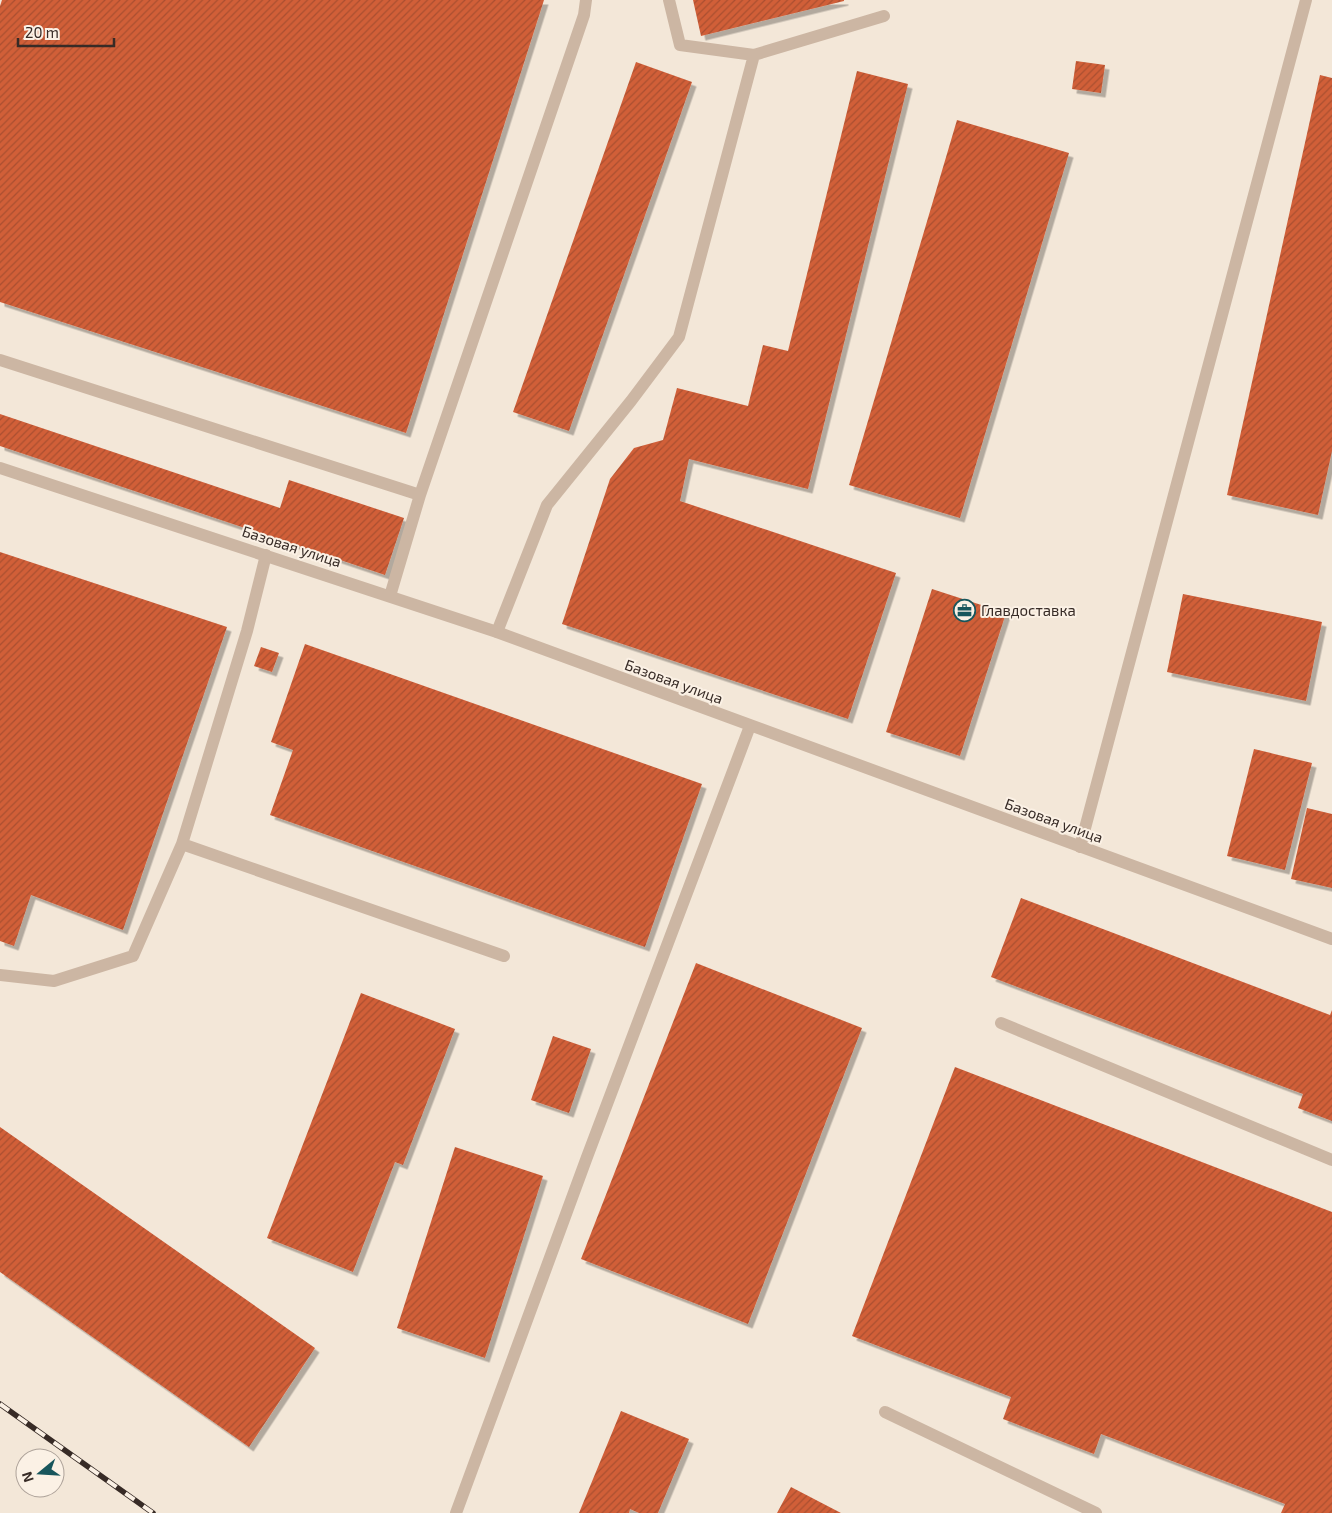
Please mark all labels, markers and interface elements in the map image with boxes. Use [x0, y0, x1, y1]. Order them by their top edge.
scale bar [18, 15, 114, 47]
text: 20 m [25, 23, 59, 41]
street label: Базовая улица [240, 521, 344, 571]
office icon: Главдоставка [953, 598, 977, 622]
place label: Главдоставка [981, 601, 1076, 619]
street label: Базовая улица [622, 655, 726, 708]
street label: Базовая улица [1002, 794, 1106, 847]
north arrow [15, 1448, 65, 1498]
text: N [18, 1470, 37, 1485]

